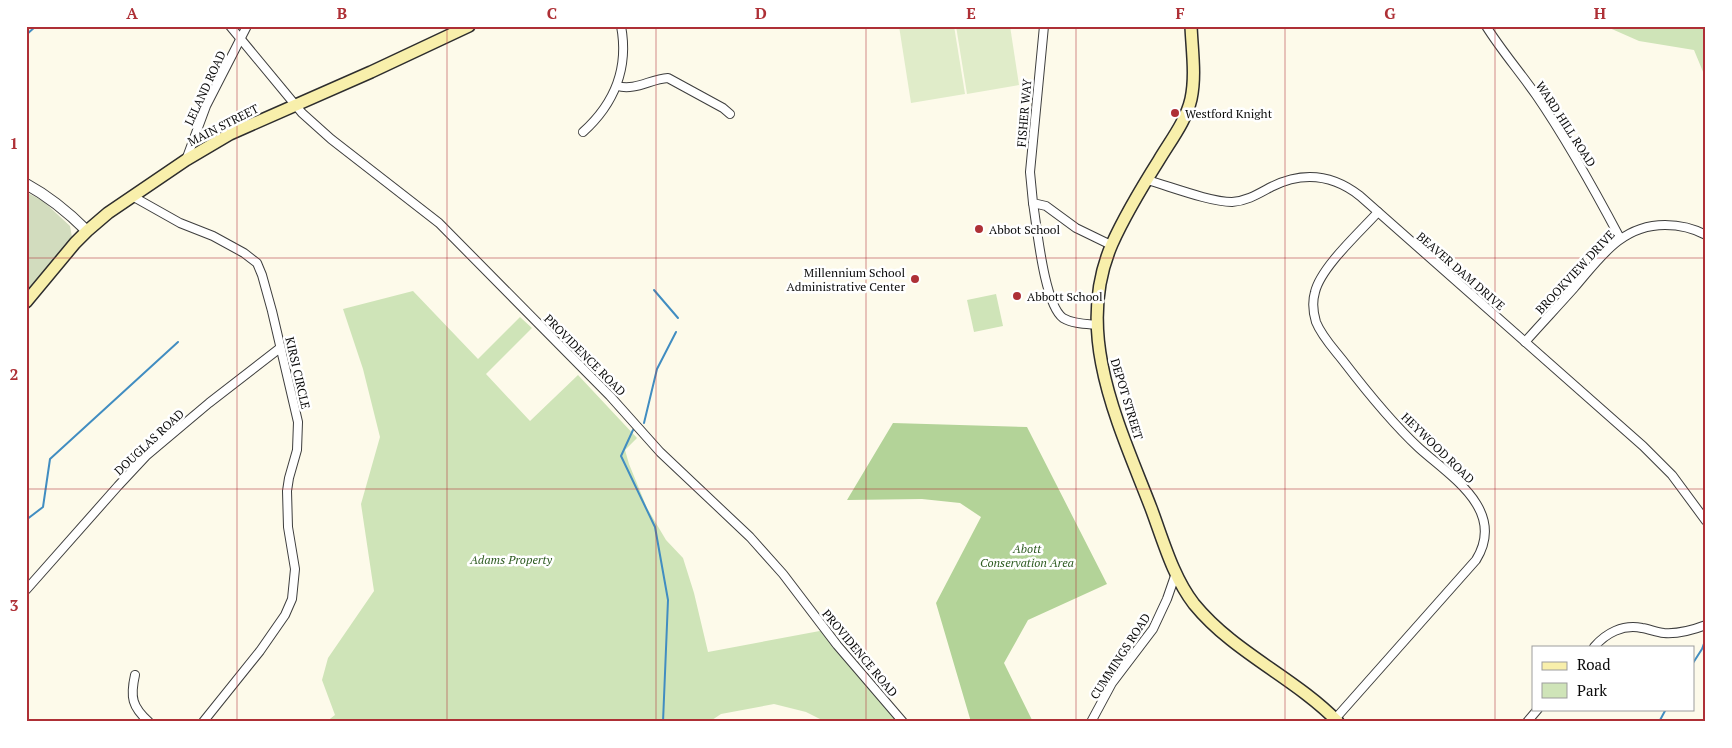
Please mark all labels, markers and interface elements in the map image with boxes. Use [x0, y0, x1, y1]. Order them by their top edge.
text: A [126, 2, 138, 24]
text: B [337, 2, 347, 24]
text: C [547, 2, 557, 24]
text: D [755, 2, 767, 24]
text: E [966, 2, 976, 24]
text: F [1175, 2, 1185, 24]
text: G [1384, 2, 1396, 24]
text: H [1594, 2, 1606, 24]
street label: LELAND ROAD [181, 48, 229, 128]
street label: FISHER WAY [1014, 78, 1034, 148]
street label: WARD HILL ROAD [1533, 79, 1599, 169]
street label: MAIN STREET [185, 100, 261, 149]
place label: Westford Knight [1185, 106, 1273, 121]
marker: Westford Knight [1169, 107, 1181, 119]
text: 1 [9, 132, 19, 154]
place label: Abbot School [989, 222, 1060, 237]
marker: Abbot School [973, 223, 985, 235]
street label: BROOKVIEW DRIVE [1532, 227, 1618, 317]
street label: BEAVER DAM DRIVE [1414, 229, 1508, 313]
place label: Millennium School Administrative Center [787, 265, 905, 294]
marker: Millennium School Administrative Center [909, 273, 921, 285]
place label: Abbott School [1027, 289, 1103, 304]
marker: Abbott School [1011, 290, 1023, 302]
street label: PROVIDENCE ROAD [541, 311, 629, 399]
street label: KIRSI CIRCLE [282, 335, 314, 411]
street label: DEPOT STREET [1108, 357, 1147, 442]
text: 2 [9, 363, 19, 385]
street label: DOUGLAS ROAD [111, 406, 187, 478]
street label: HEYWOOD ROAD [1398, 409, 1478, 487]
park label: Abott Conservation Area [980, 541, 1074, 570]
park label: Adams Property [469, 552, 553, 567]
text: 3 [9, 594, 19, 616]
street label: PROVIDENCE ROAD [819, 606, 901, 700]
street label: CUMMINGS ROAD [1087, 610, 1153, 702]
legend [1532, 646, 1694, 710]
text: Road [1577, 654, 1610, 674]
text: Park [1577, 680, 1607, 700]

